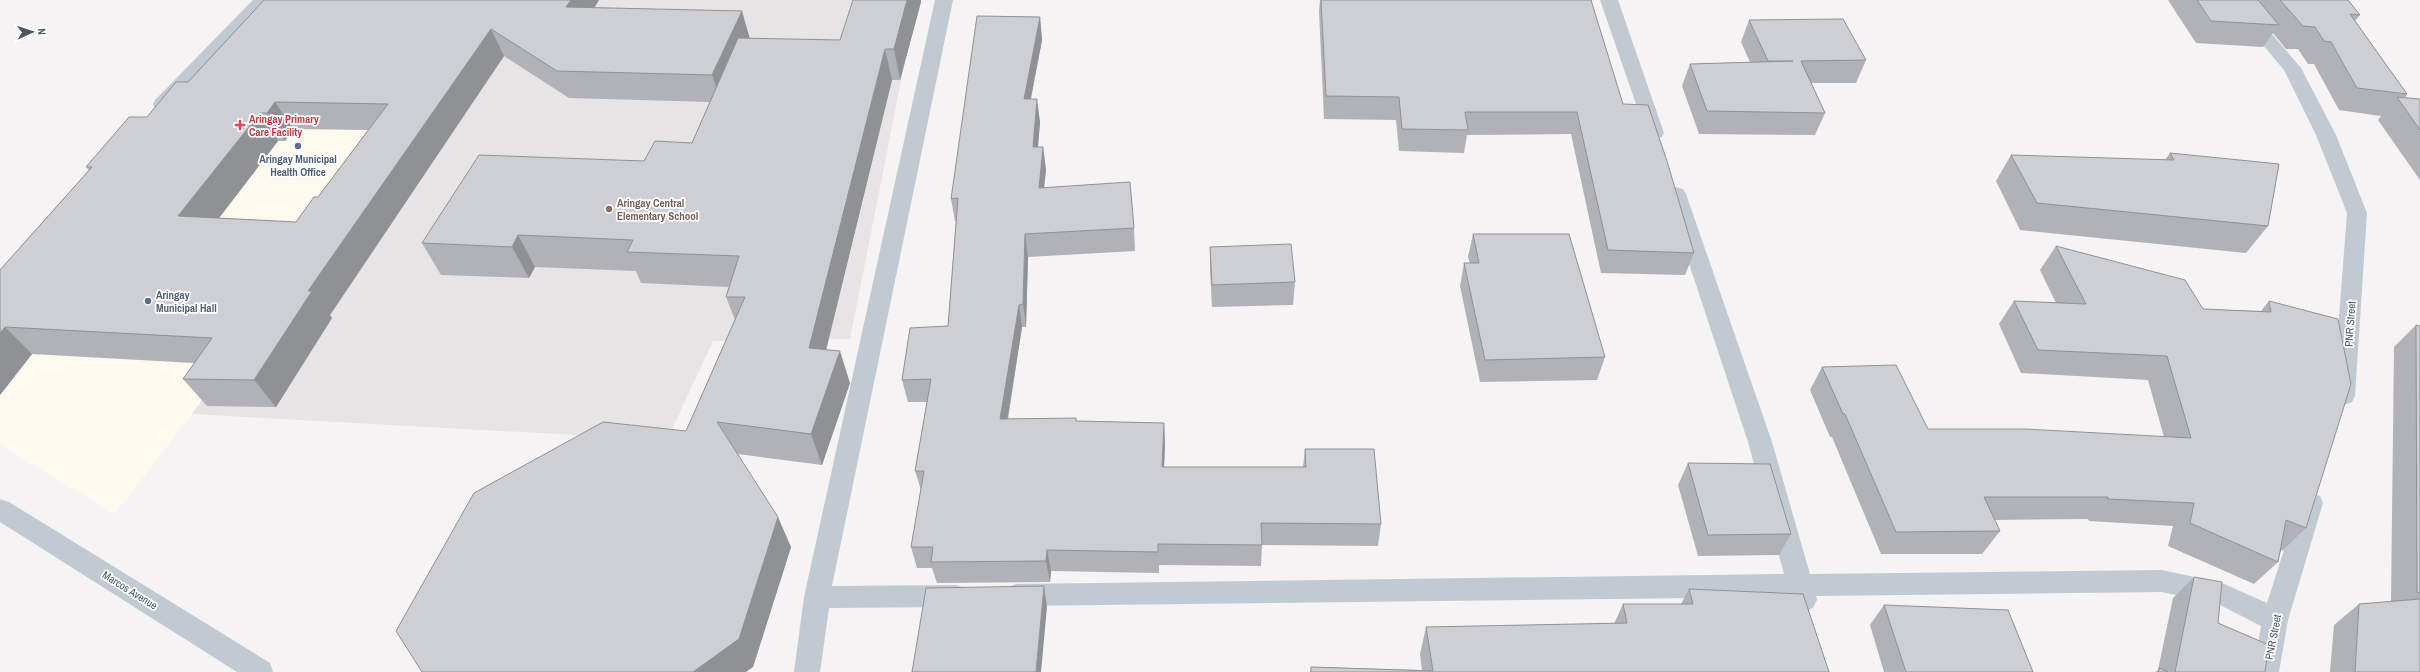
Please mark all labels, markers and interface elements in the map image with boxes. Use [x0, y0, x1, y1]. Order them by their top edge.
north arrow [12, 12, 52, 52]
text: N [35, 28, 49, 35]
place label: Aringay Primary Care Facility [249, 112, 319, 139]
marker: Aringay Primary Care Facility [234, 119, 246, 131]
marker: Aringay Municipal Health Office [293, 141, 303, 151]
place label: Aringay Municipal Health Office [259, 152, 337, 179]
place label: Aringay Central Elementary School [617, 196, 698, 223]
marker: Aringay Central Elementary School [604, 204, 614, 214]
place label: Aringay Municipal Hall [156, 288, 217, 315]
marker: Aringay Municipal Hall [143, 296, 153, 306]
street label: PNR Street [2341, 300, 2359, 347]
street label: Marcos Avenue [100, 568, 160, 612]
street label: PNR Street [2262, 613, 2284, 661]

